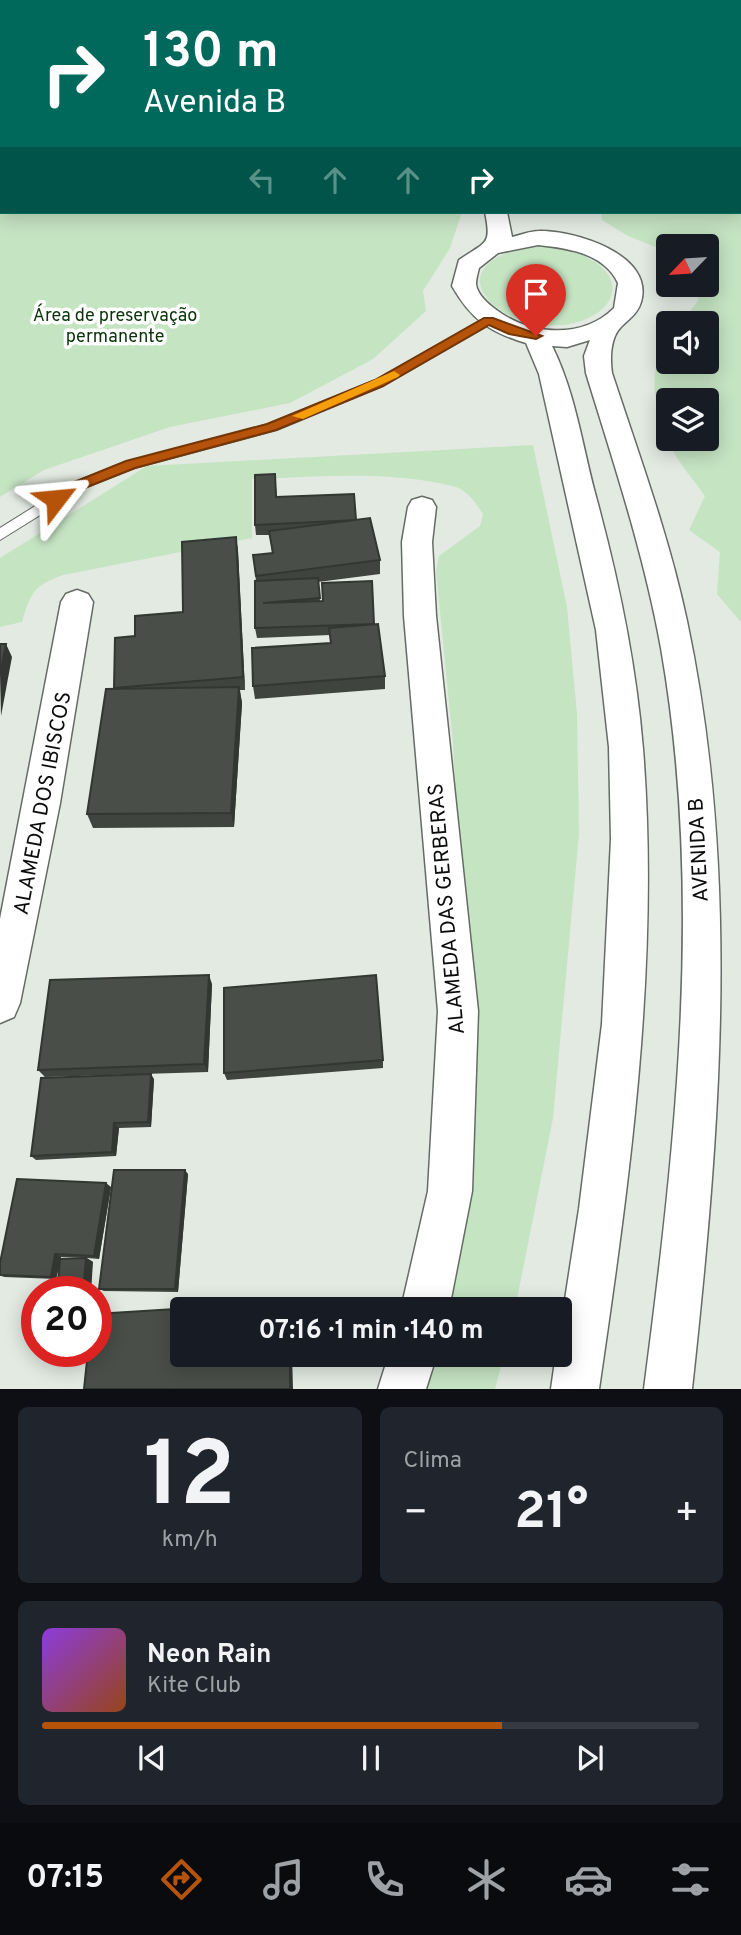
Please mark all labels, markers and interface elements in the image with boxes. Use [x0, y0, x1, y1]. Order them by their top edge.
text: 130 m [143, 23, 279, 85]
icon: right [28, 28, 119, 119]
text: Avenida B [143, 84, 286, 124]
icon: left [243, 161, 281, 199]
icon: ahead [316, 161, 354, 199]
icon: ahead [389, 161, 427, 199]
icon: right [462, 161, 500, 199]
north arrow [656, 234, 719, 298]
map controls [656, 234, 719, 451]
pin [506, 264, 566, 336]
icon: arrive [517, 275, 555, 313]
park label: Área de preservação permanente [33, 303, 197, 349]
button: sound [656, 311, 719, 374]
button: layers [656, 388, 719, 451]
position arrow [19, 462, 93, 536]
street label: ALAMEDA DOS IBISCOS [9, 689, 78, 917]
street label: ALAMEDA DAS GERBERAS [423, 782, 472, 1036]
street label: AVENIDA B [683, 797, 716, 903]
speed limit sign: 20 [21, 1276, 112, 1367]
text: 07:16 · 1 min · 140 m [258, 1315, 484, 1348]
text: 12 [144, 1423, 236, 1538]
text: Clima [404, 1447, 462, 1476]
text: 21° [514, 1481, 588, 1547]
text: − [404, 1490, 428, 1539]
text: + [674, 1490, 699, 1539]
text: km/h [162, 1526, 218, 1555]
text: Neon Rain [147, 1639, 272, 1672]
text: Kite Club [147, 1672, 241, 1701]
icon: previous [133, 1739, 171, 1777]
icon: pause [352, 1739, 390, 1777]
icon: next [571, 1739, 609, 1777]
icon: directions [157, 1855, 206, 1904]
icon: music [259, 1855, 308, 1904]
icon: phone [360, 1855, 409, 1904]
icon: climate [462, 1855, 511, 1904]
icon: car [564, 1855, 613, 1904]
icon: filters [666, 1855, 715, 1904]
text: 07:15 [26, 1859, 104, 1899]

